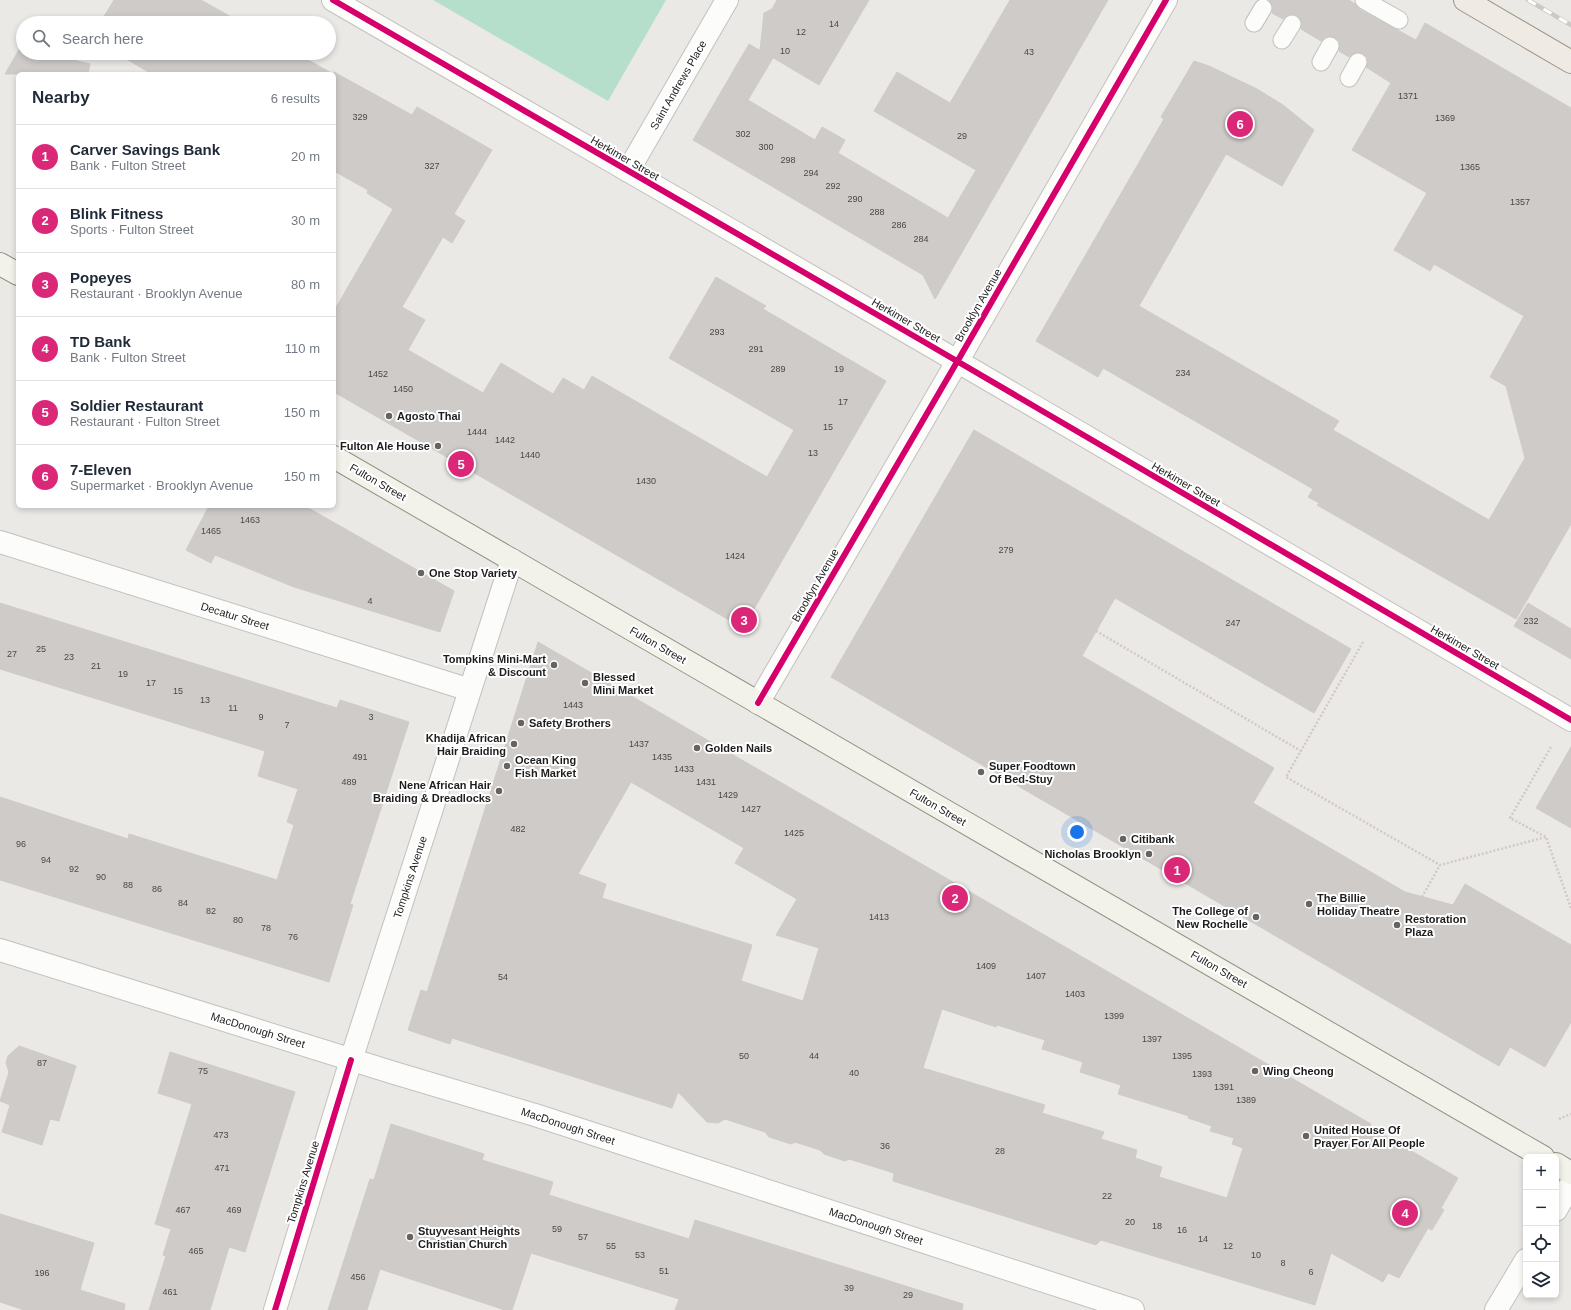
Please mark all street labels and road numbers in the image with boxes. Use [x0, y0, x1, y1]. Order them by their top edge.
street label: Saint Andrews Place [648, 38, 708, 132]
street label: Herkimer Street [589, 134, 661, 182]
street label: Brooklyn Avenue [952, 266, 1004, 344]
street label: Herkimer Street [870, 296, 942, 344]
street label: Herkimer Street [1150, 460, 1222, 508]
street label: Fulton Street [348, 461, 408, 503]
street label: Brooklyn Avenue [789, 546, 841, 624]
street label: Decatur Street [199, 600, 271, 632]
street label: Herkimer Street [1429, 623, 1501, 671]
street label: Fulton Street [628, 624, 688, 666]
street label: Fulton Street [908, 786, 968, 828]
street label: Tompkins Avenue [391, 834, 429, 920]
street label: Fulton Street [1189, 948, 1249, 990]
street label: MacDonough Street [209, 1010, 307, 1050]
street label: MacDonough Street [520, 1105, 616, 1147]
street label: Tompkins Avenue [285, 1139, 321, 1225]
street label: MacDonough Street [828, 1205, 924, 1247]

